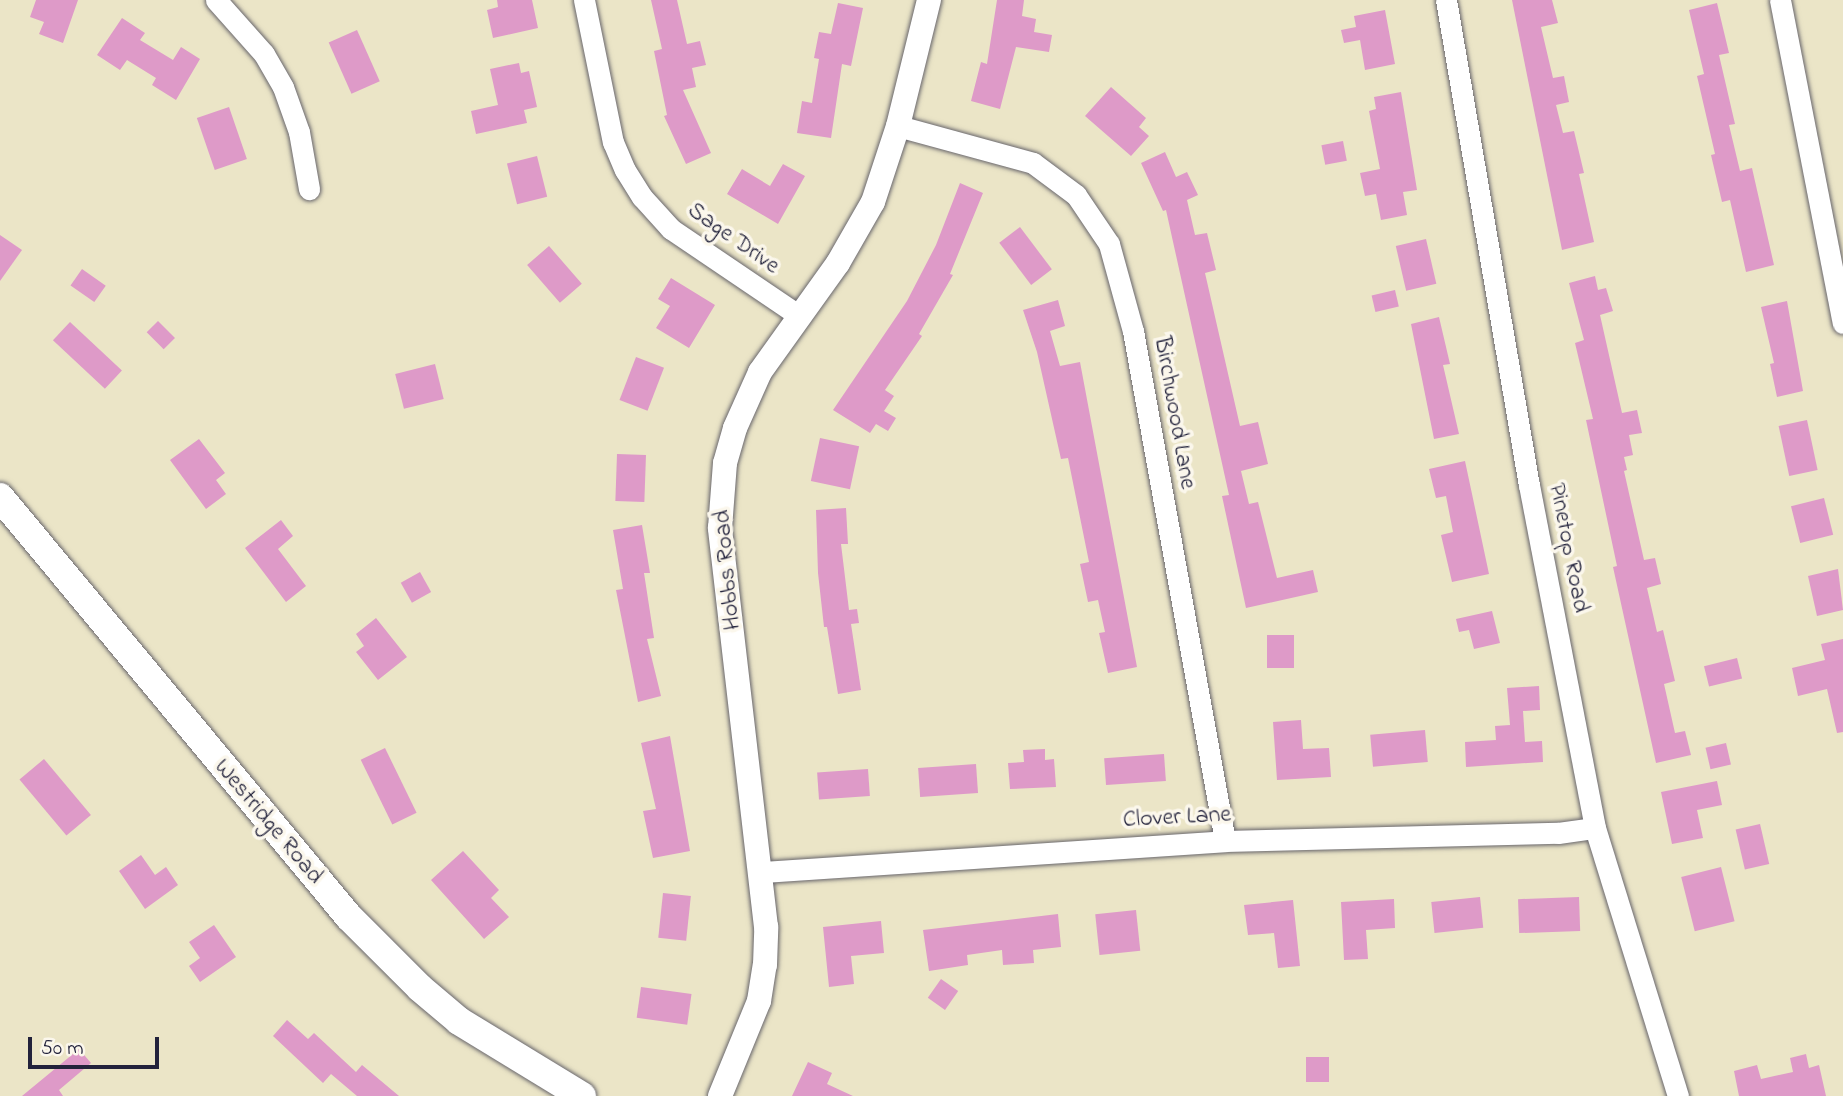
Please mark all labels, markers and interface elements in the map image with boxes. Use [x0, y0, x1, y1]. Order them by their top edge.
street label: Sage Drive [681, 197, 785, 281]
street label: Birchwood Lane [1146, 334, 1202, 492]
street label: Pinetop Road [1541, 481, 1595, 615]
street label: Hobbs Road [708, 509, 748, 631]
street label: Westridge Road [207, 754, 329, 890]
street label: Clover Lane [1122, 801, 1232, 835]
scale bar [32, 1023, 163, 1066]
text: 50 m [41, 1034, 84, 1064]

